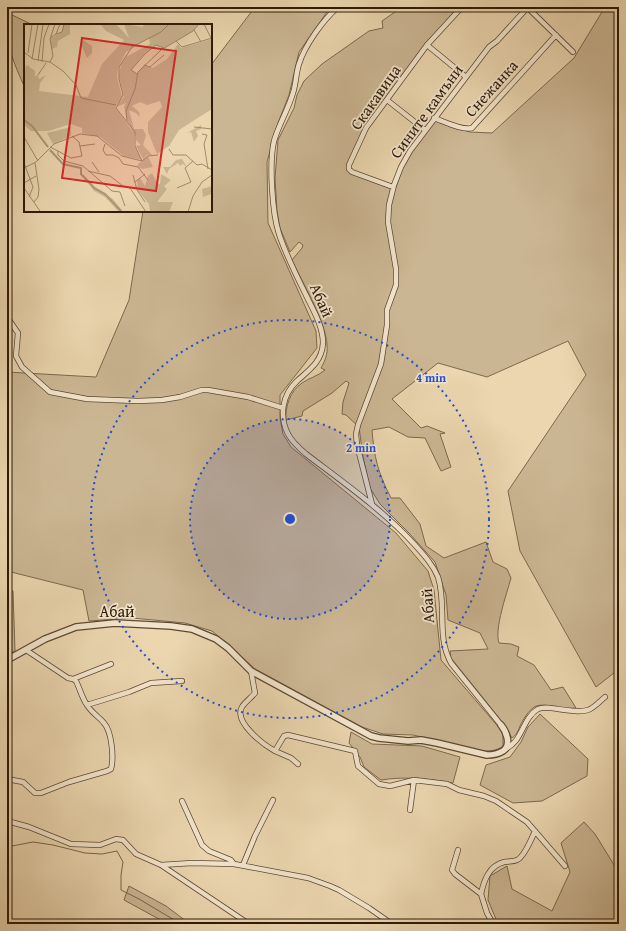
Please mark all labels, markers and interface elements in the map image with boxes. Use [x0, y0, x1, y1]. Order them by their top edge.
inset map [24, 24, 212, 212]
street label: Снежанка [459, 54, 524, 122]
street label: Скакавица [344, 59, 406, 134]
street label: Сините камъни [384, 59, 469, 163]
street label: Абай [304, 279, 340, 321]
text: 4 min [416, 369, 446, 386]
text: 2 min [346, 439, 376, 456]
centre of rings [283, 512, 297, 526]
street label: Абай [414, 587, 440, 624]
street label: Абай [99, 599, 135, 623]

